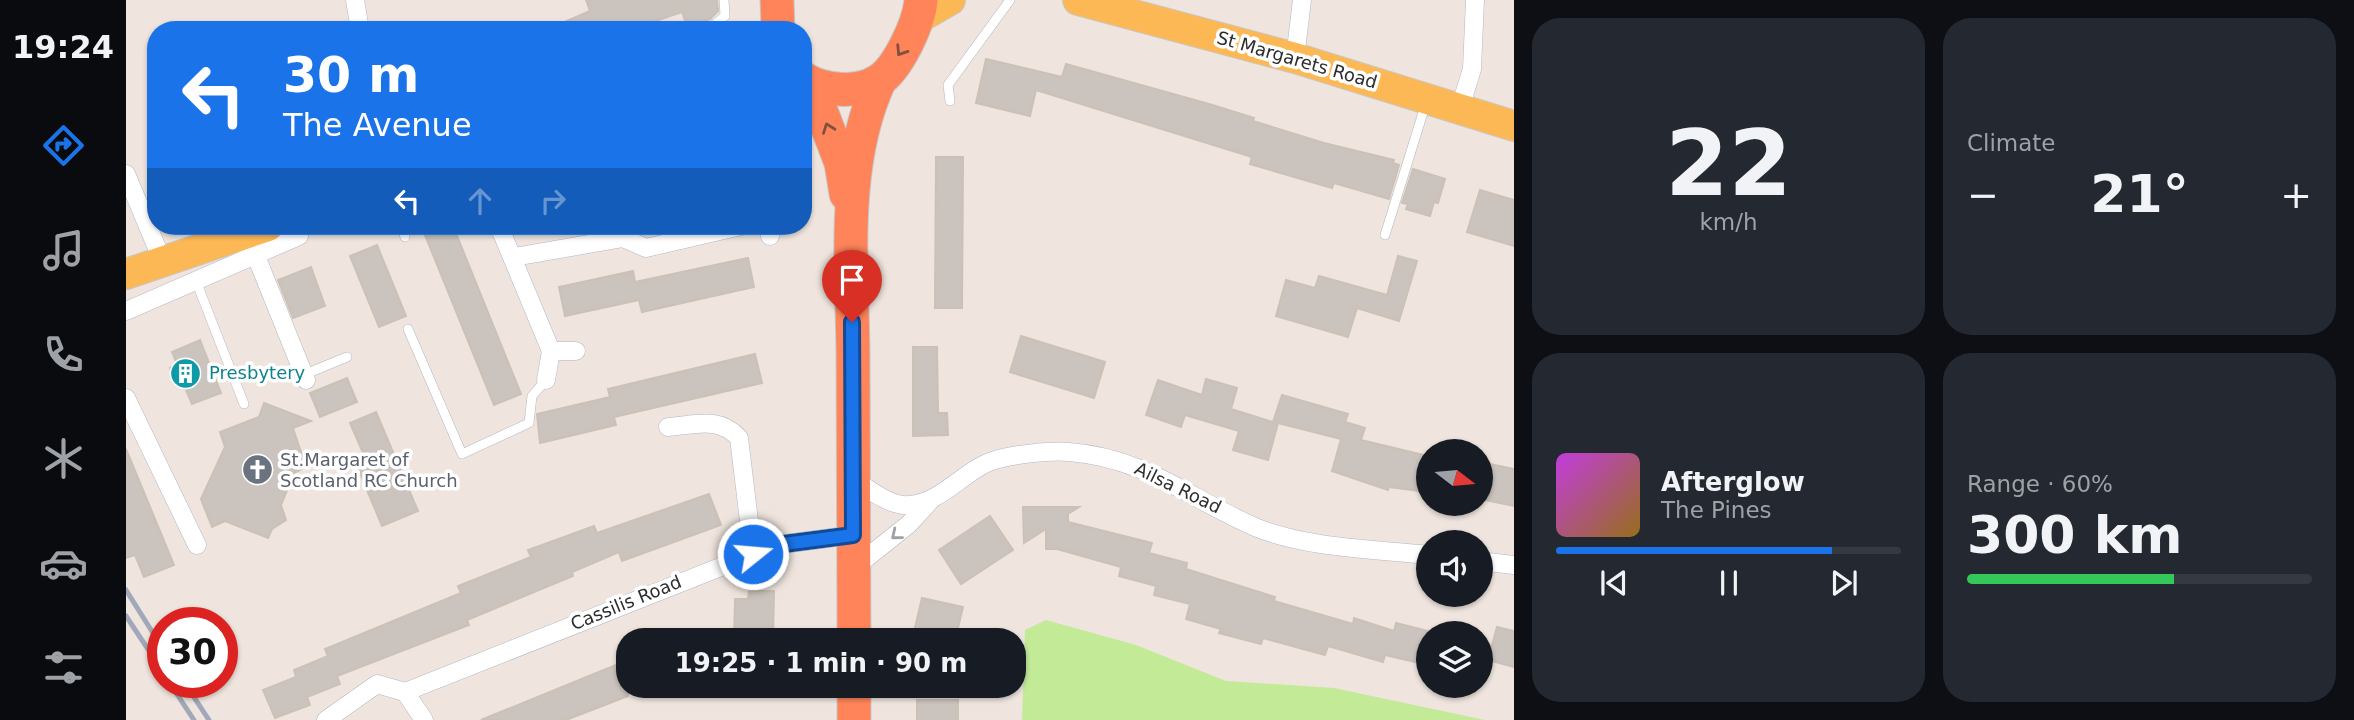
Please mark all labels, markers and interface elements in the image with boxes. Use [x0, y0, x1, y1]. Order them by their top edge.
street label: St Margarets Road [1215, 27, 1380, 92]
text: 19:24 [12, 28, 114, 66]
one-way arrow [897, 43, 910, 56]
text: 30 m [283, 47, 419, 104]
icon: left [168, 49, 259, 140]
text: The Avenue [283, 106, 472, 144]
text: 22 [1665, 111, 1792, 216]
icon: directions [39, 121, 88, 170]
one-way arrow [823, 122, 837, 134]
text: Climate [1967, 130, 2056, 156]
text: 21° [2090, 164, 2189, 224]
text: − [1967, 173, 1999, 217]
text: + [2280, 173, 2312, 217]
icon: left [388, 182, 426, 220]
icon: ahead [461, 182, 499, 220]
icon: right [534, 182, 572, 220]
text: km/h [1699, 209, 1758, 235]
icon: music [39, 226, 88, 275]
pin [822, 250, 882, 322]
icon: arrive [833, 261, 871, 299]
icon: phone [39, 330, 88, 379]
building icon: Presbytery [169, 356, 203, 390]
place label: Presbytery [209, 362, 306, 383]
icon: climate [39, 434, 88, 483]
north arrow [1416, 439, 1493, 516]
map controls [1416, 439, 1493, 698]
place label: St.Margaret of Scotland RC Church [280, 449, 458, 491]
church icon: St.Margaret of Scotland RC Church [240, 453, 274, 487]
street label: Ailsa Road [1132, 458, 1225, 518]
text: Afterglow [1661, 467, 1805, 497]
text: Range · 60% [1967, 471, 2113, 497]
text: The Pines [1661, 497, 1772, 523]
text: 300 km [1967, 505, 2182, 565]
position arrow [716, 517, 790, 591]
one-way arrow [891, 526, 903, 539]
button: sound [1416, 530, 1493, 607]
icon: car [39, 539, 88, 588]
icon: previous [1595, 564, 1633, 602]
icon: pause [1710, 564, 1748, 602]
icon: next [1825, 564, 1863, 602]
street label: Cassilis Road [567, 571, 684, 634]
speed limit sign: 30 [147, 607, 238, 698]
button: layers [1416, 621, 1493, 698]
icon: filters [39, 643, 88, 692]
text: 19:25 · 1 min · 90 m [675, 648, 967, 678]

